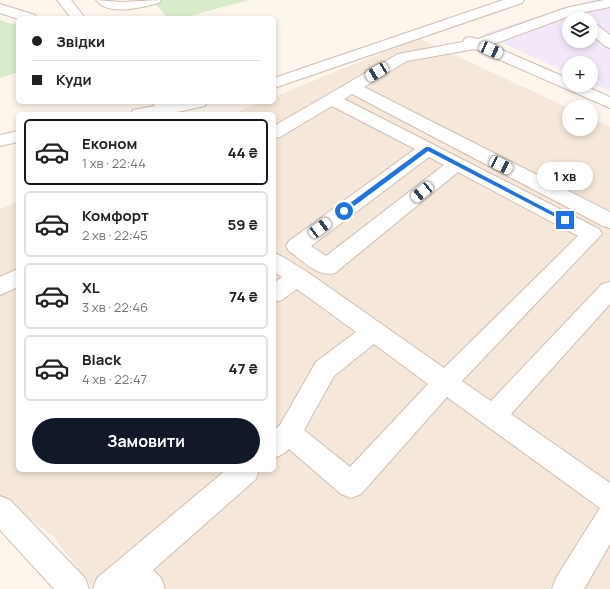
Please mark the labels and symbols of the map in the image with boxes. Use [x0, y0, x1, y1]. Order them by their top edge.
car [478, 40, 504, 60]
car [364, 61, 390, 83]
car [488, 154, 514, 176]
callout: 1 хв [537, 162, 593, 190]
car [409, 180, 435, 204]
route start [335, 202, 353, 220]
route end [556, 211, 574, 229]
car [307, 216, 333, 240]

